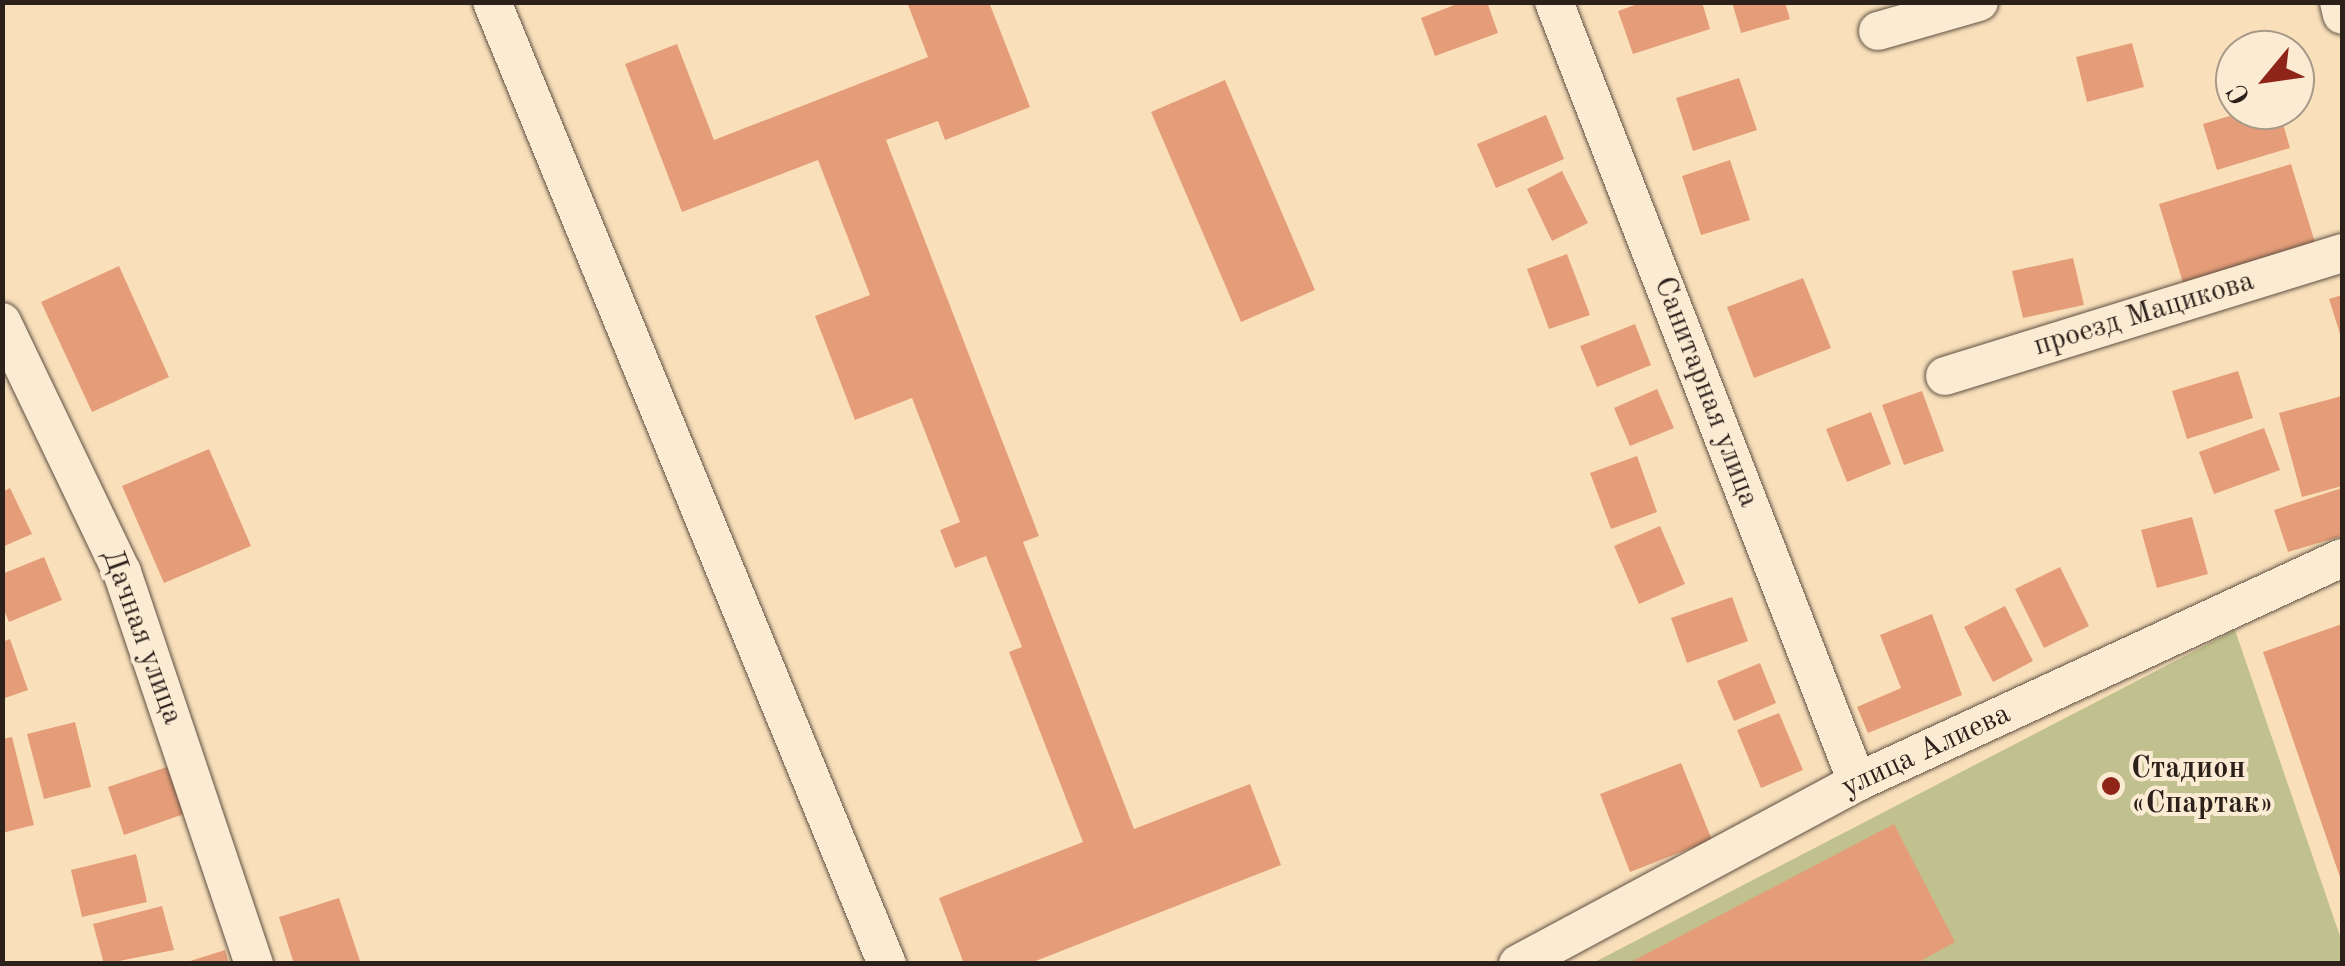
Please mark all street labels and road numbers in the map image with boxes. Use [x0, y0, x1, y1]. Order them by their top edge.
street label: проезд Мацикова [2029, 263, 2259, 365]
street label: Санитарная улица [1645, 272, 1767, 512]
street label: Дачная улица [94, 544, 190, 730]
street label: улица Алиева [1836, 696, 2016, 806]

